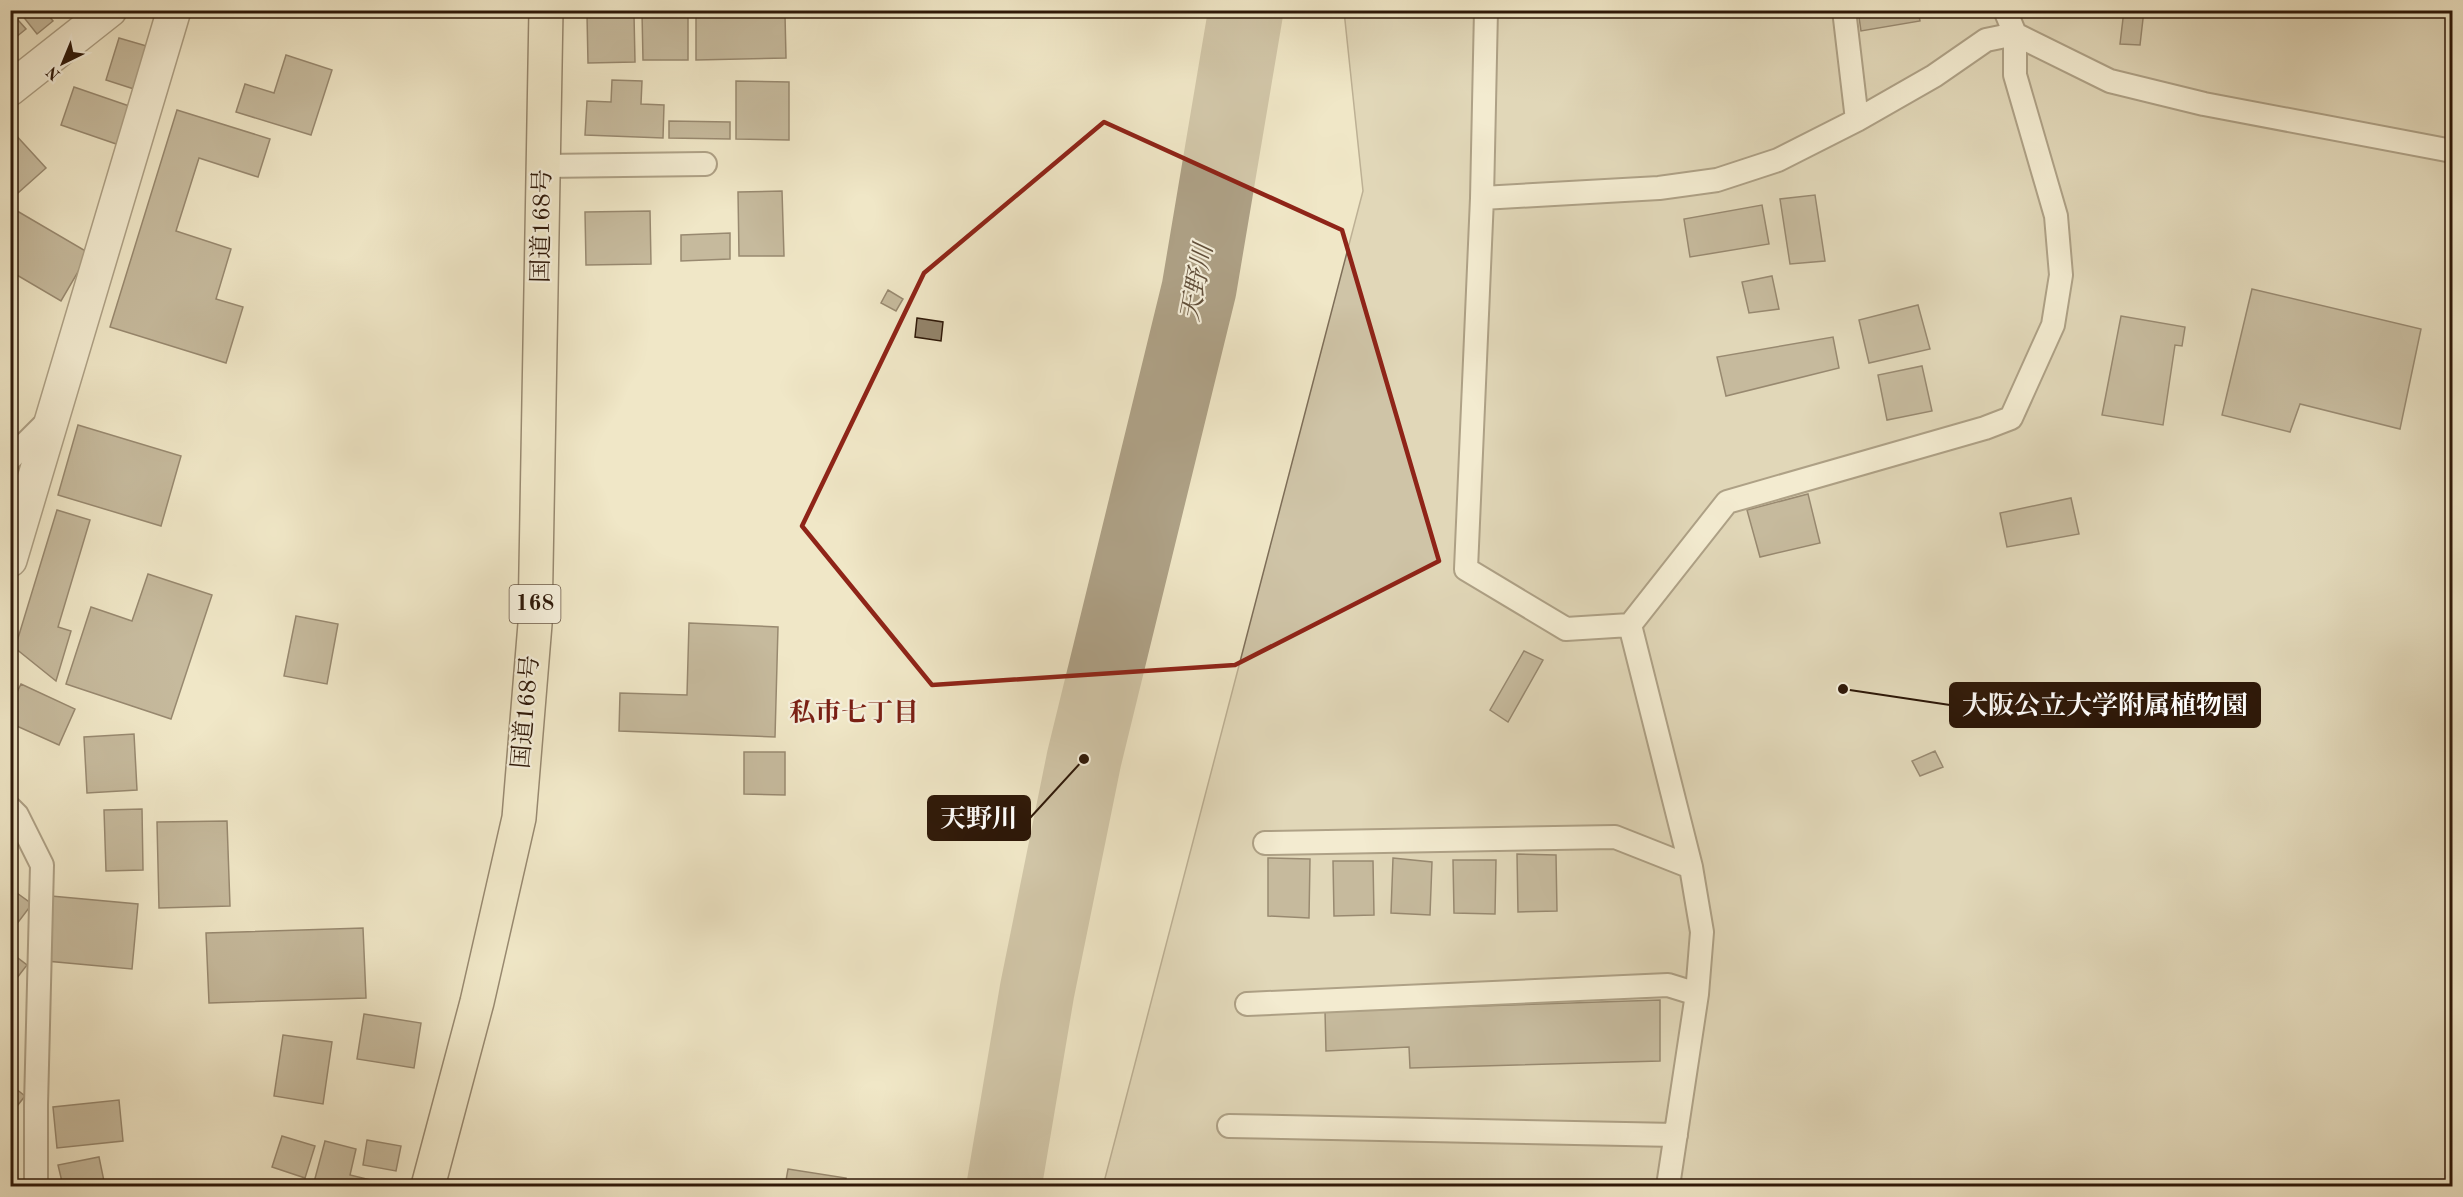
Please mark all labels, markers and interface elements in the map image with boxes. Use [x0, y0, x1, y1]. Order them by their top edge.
north arrow [33, 33, 93, 93]
text: N [44, 62, 64, 83]
street label: 国道168号 [527, 169, 556, 283]
water label: 天野川 [1176, 239, 1219, 324]
road number: 168 [510, 585, 560, 623]
street label: 国道168号 [507, 654, 544, 770]
callout: 大阪公立大学附属植物園 [1950, 683, 2260, 727]
text: 大阪公立大学附属植物園 [1962, 691, 2248, 720]
district label: 私市七丁目 [789, 698, 919, 727]
callout: 天野川 [928, 796, 1030, 840]
text: 天野川 [940, 805, 1018, 833]

